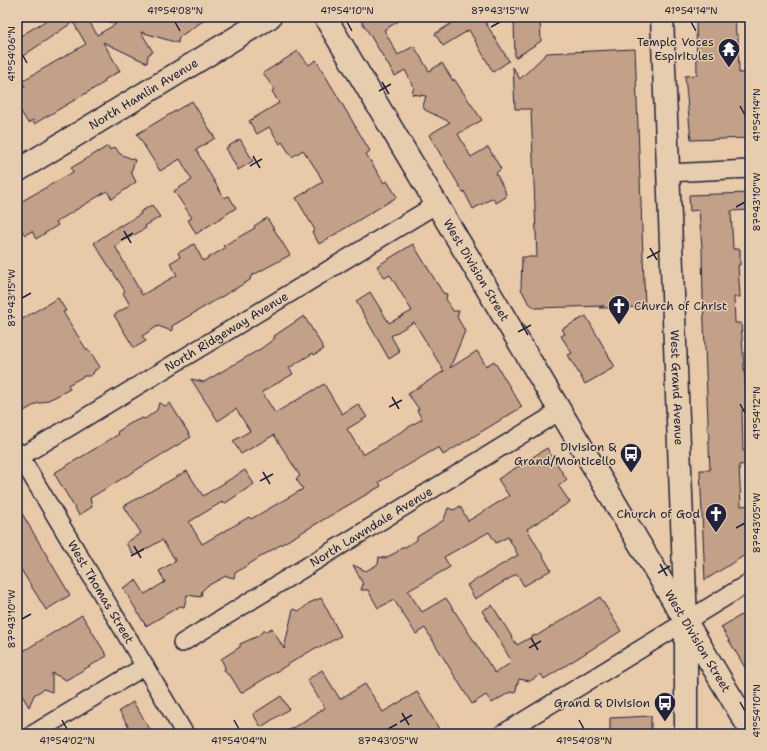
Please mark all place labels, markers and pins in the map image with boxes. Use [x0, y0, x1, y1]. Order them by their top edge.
place label: Templo Voces Espiritules [637, 34, 714, 64]
temple icon: Templo Voces Espiritules [716, 36, 742, 69]
church icon: Church of Christ [606, 293, 632, 326]
place label: Church of Christ [634, 298, 727, 314]
place label: Division & Grand/Monticello [514, 439, 617, 469]
bus stop icon: Division & Grand/Monticello [618, 441, 644, 474]
church icon: Church of God [703, 501, 729, 534]
place label: Church of God [617, 506, 700, 522]
bus stop icon: Grand & Division [652, 690, 678, 723]
place label: Grand & Division [554, 695, 650, 711]

